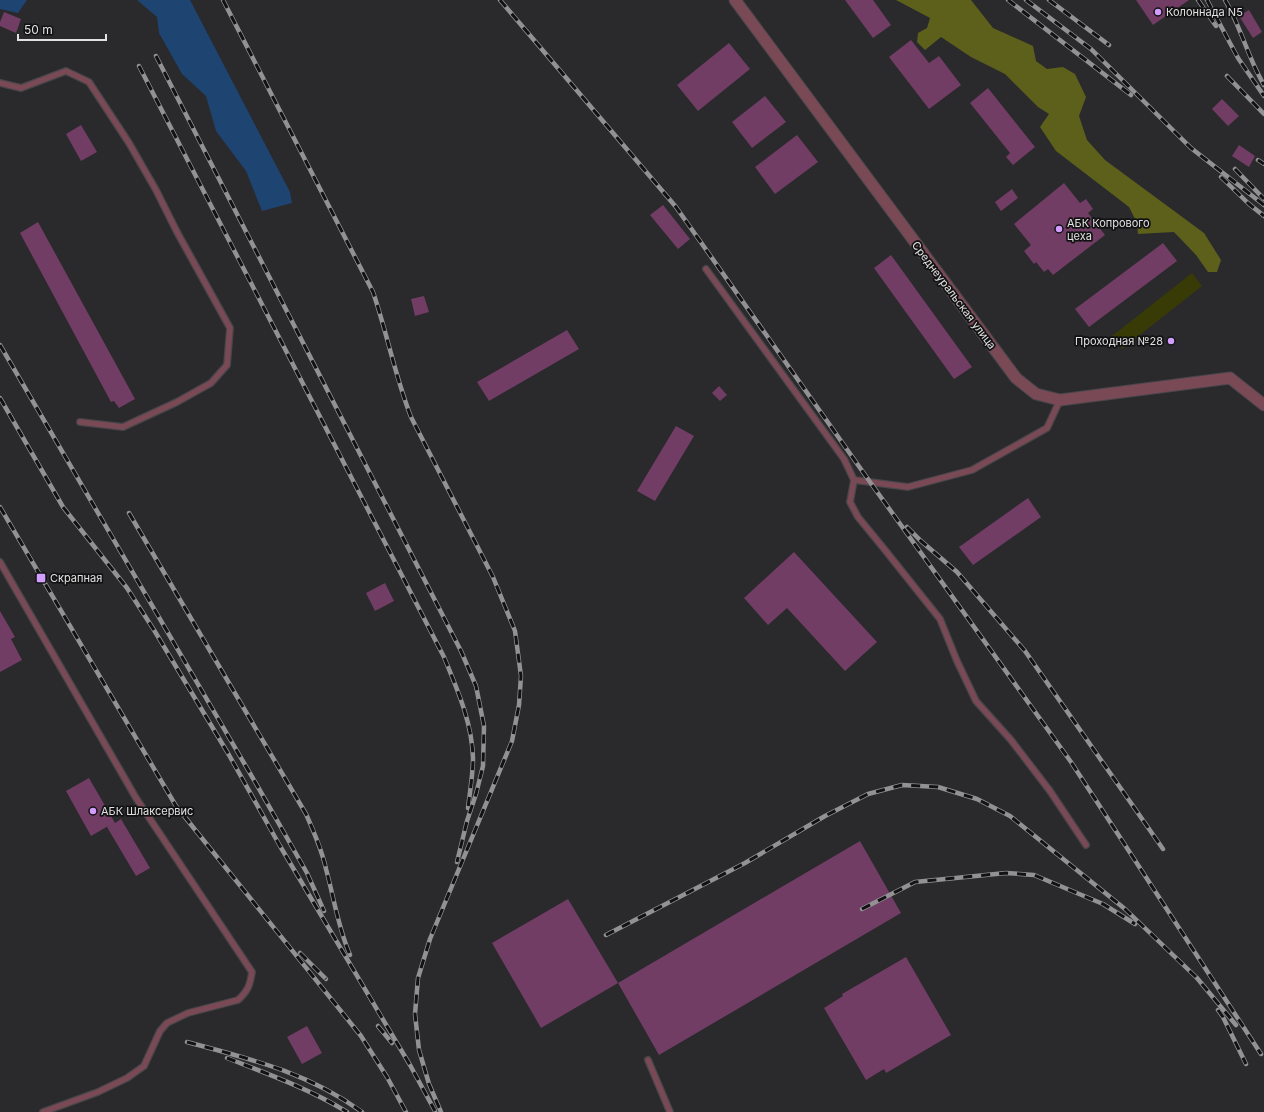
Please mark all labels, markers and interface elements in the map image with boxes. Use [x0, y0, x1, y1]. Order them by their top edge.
place label: Колоннада N5 [1166, 5, 1243, 19]
marker: Колоннада N5 [1153, 7, 1163, 17]
scale bar [18, 16, 106, 42]
text: 50 m [24, 22, 53, 37]
place label: АБК Копрового цеха [1067, 216, 1150, 243]
marker: АБК Копрового цеха [1054, 224, 1064, 234]
street label: Среднеуральская улица [909, 238, 999, 352]
place label: Проходная №28 [1075, 334, 1163, 348]
marker: Проходная №28 [1166, 336, 1176, 346]
place label: Скрапная [50, 571, 102, 585]
marker: Скрапная [35, 572, 47, 584]
place label: АБК Шлаксервис [101, 804, 193, 818]
marker: АБК Шлаксервис [88, 806, 98, 816]

